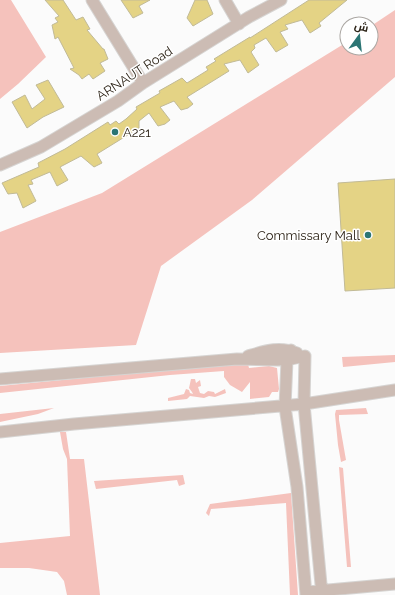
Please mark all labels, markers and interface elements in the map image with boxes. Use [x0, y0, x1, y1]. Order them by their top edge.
north arrow [339, 16, 379, 56]
text: ش [353, 19, 370, 35]
street label: ARNAUT Road [93, 43, 175, 104]
place label: A221 [123, 125, 151, 140]
marker: A221 [110, 127, 120, 137]
place label: Commissary Mall [257, 228, 360, 243]
marker: Commissary Mall [363, 230, 373, 240]

